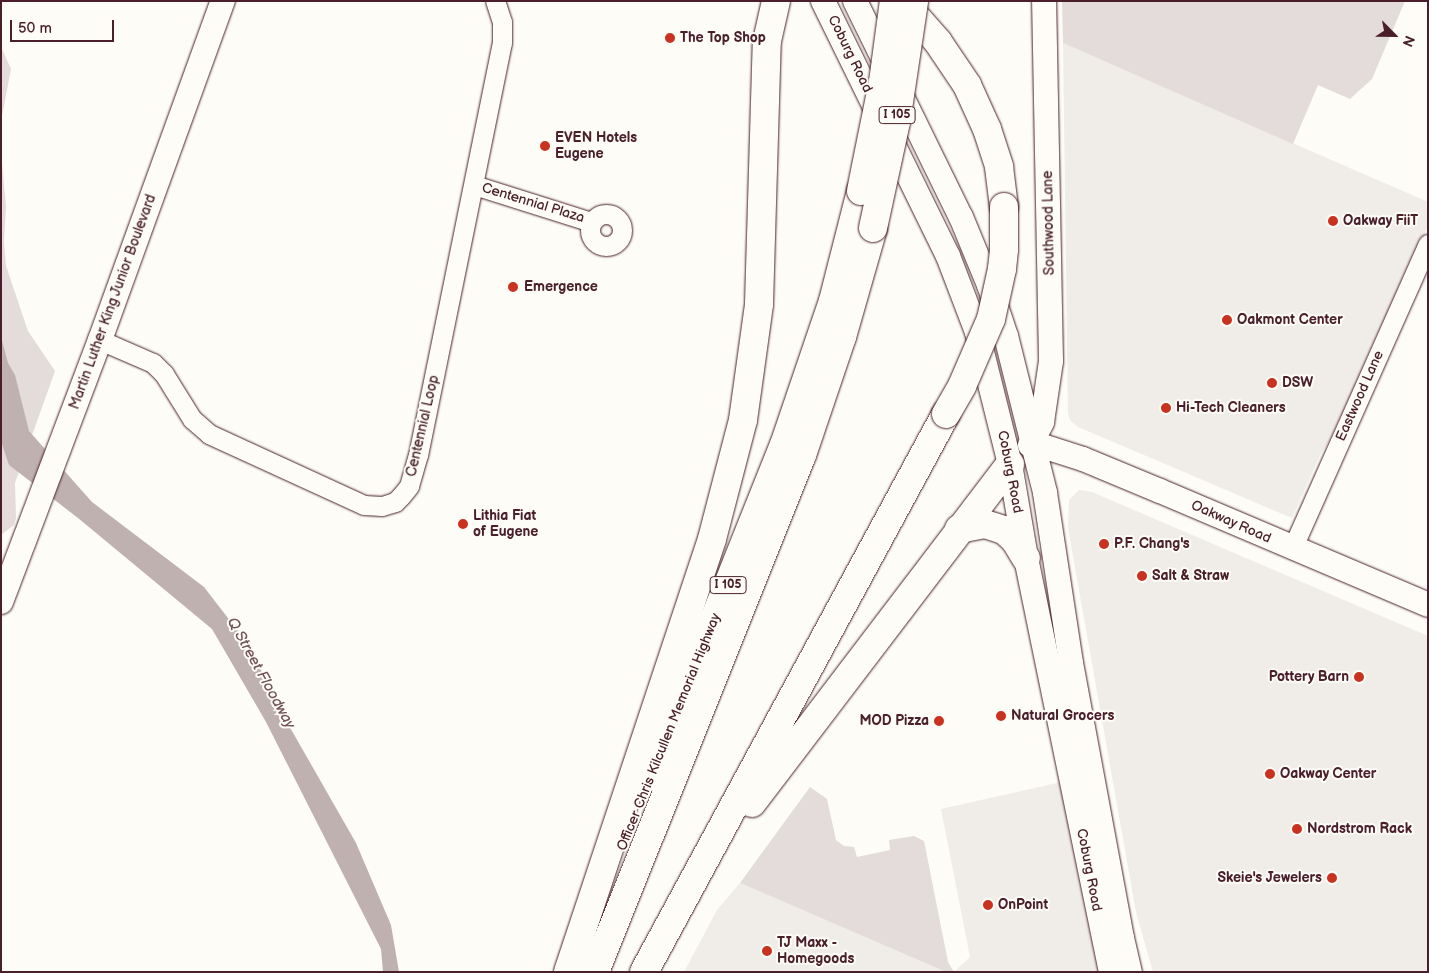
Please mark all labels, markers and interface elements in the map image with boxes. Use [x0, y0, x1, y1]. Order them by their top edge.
scale bar [12, 10, 116, 42]
north arrow [1369, 10, 1419, 60]
street label: Coburg Road [824, 13, 876, 95]
text: 50 m [18, 19, 52, 38]
place label: The Top Shop [680, 30, 766, 46]
marker: The Top Shop [664, 32, 676, 44]
text: N [1398, 33, 1418, 49]
road number: I 105 [878, 106, 916, 124]
place label: EVEN Hotels Eugene [555, 130, 637, 162]
marker: EVEN Hotels Eugene [539, 140, 551, 152]
street label: Southwood Lane [1040, 170, 1058, 276]
street label: Centennial Plaza [480, 179, 586, 227]
street label: Martin Luther King Junior Boulevard [66, 192, 160, 412]
place label: Oakway FiiT [1343, 213, 1419, 229]
marker: Oakway FiiT [1327, 215, 1339, 227]
place label: Emergence [524, 279, 598, 295]
marker: Emergence [506, 280, 520, 294]
place label: Oakmont Center [1237, 312, 1343, 328]
marker: Oakmont Center [1221, 314, 1233, 326]
street label: Eastwood Lane [1333, 348, 1387, 444]
street label: Centennial Loop [403, 374, 443, 478]
place label: DSW [1282, 375, 1313, 391]
marker: DSW [1266, 377, 1278, 389]
place label: Hi-Tech Cleaners [1176, 400, 1286, 416]
marker: Hi-Tech Cleaners [1160, 402, 1172, 414]
street label: Coburg Road [994, 429, 1026, 515]
street label: Oakway Road [1188, 497, 1274, 547]
place label: Lithia Fiat of Eugene [473, 508, 538, 540]
marker: Lithia Fiat of Eugene [457, 518, 469, 530]
place label: P.F. Chang's [1114, 536, 1190, 552]
marker: P.F. Chang's [1098, 538, 1110, 550]
place label: Salt & Straw [1152, 568, 1229, 584]
marker: Salt & Straw [1136, 570, 1148, 582]
road number: I 105 [709, 576, 747, 594]
street label: Officer Chris Kilcullen Memorial Highway [614, 611, 724, 853]
water label: Q Street Floodway [223, 614, 299, 732]
place label: Pottery Barn [1268, 669, 1349, 685]
marker: Pottery Barn [1353, 671, 1365, 683]
place label: Natural Grocers [1011, 708, 1114, 724]
marker: Natural Grocers [995, 710, 1007, 722]
place label: MOD Pizza [860, 713, 929, 729]
marker: MOD Pizza [933, 715, 945, 727]
place label: Oakway Center [1280, 766, 1377, 782]
marker: Oakway Center [1264, 768, 1276, 780]
place label: Nordstrom Rack [1307, 821, 1412, 837]
marker: Nordstrom Rack [1291, 823, 1303, 835]
street label: Coburg Road [1073, 827, 1105, 913]
place label: Skeie's Jewelers [1218, 870, 1322, 886]
marker: Skeie's Jewelers [1326, 872, 1338, 884]
place label: OnPoint [998, 897, 1048, 913]
marker: OnPoint [982, 899, 994, 911]
place label: TJ Maxx - Homegoods [777, 935, 854, 968]
marker: TJ Maxx - Homegoods [761, 945, 773, 957]

